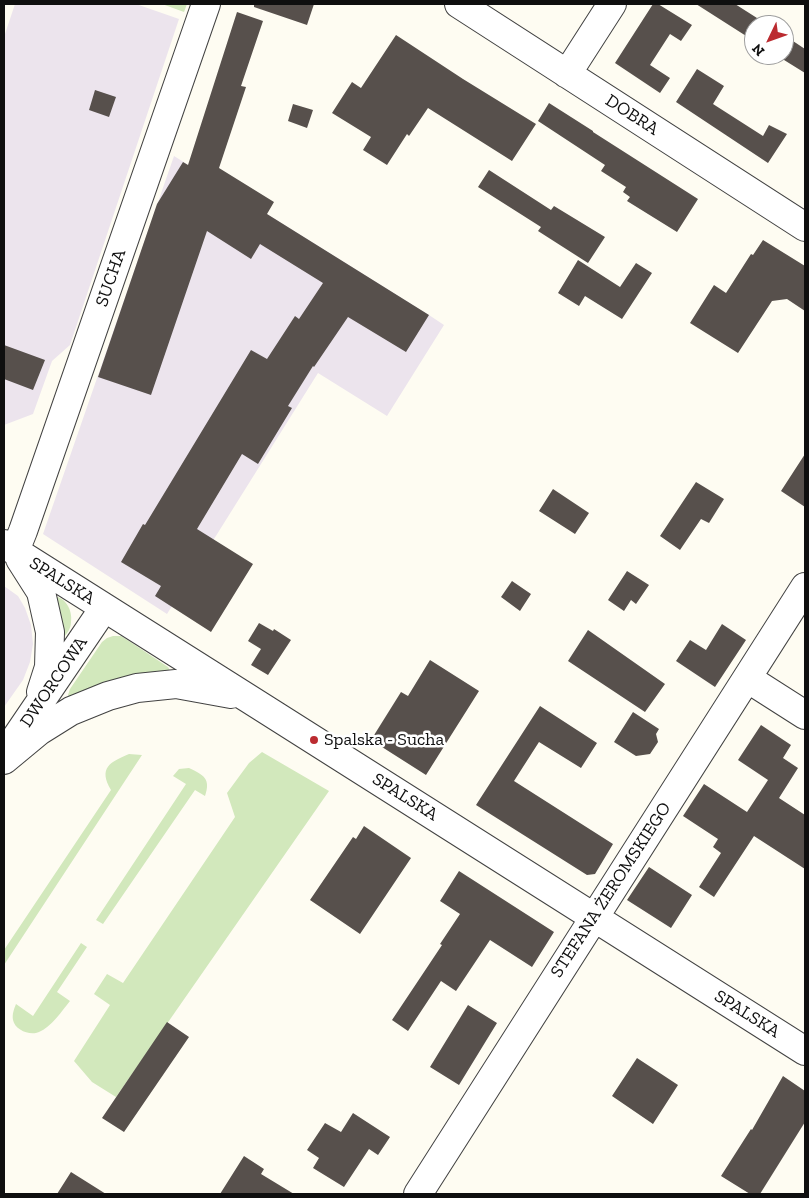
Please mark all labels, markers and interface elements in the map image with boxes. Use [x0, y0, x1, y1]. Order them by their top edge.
north arrow [744, 15, 794, 65]
text: N [748, 40, 768, 59]
street label: DOBRA [601, 90, 663, 140]
street label: SUCHA [91, 246, 131, 310]
street label: SPALSKA [25, 552, 99, 610]
street label: DWORCOWA [16, 633, 92, 731]
place label: Spalska - Sucha [324, 729, 444, 751]
marker: Spalska - Sucha [308, 734, 320, 746]
street label: SPALSKA [368, 768, 442, 826]
street label: STEFANA ŻEROMSKIEGO [546, 798, 676, 982]
street label: SPALSKA [710, 985, 784, 1043]

